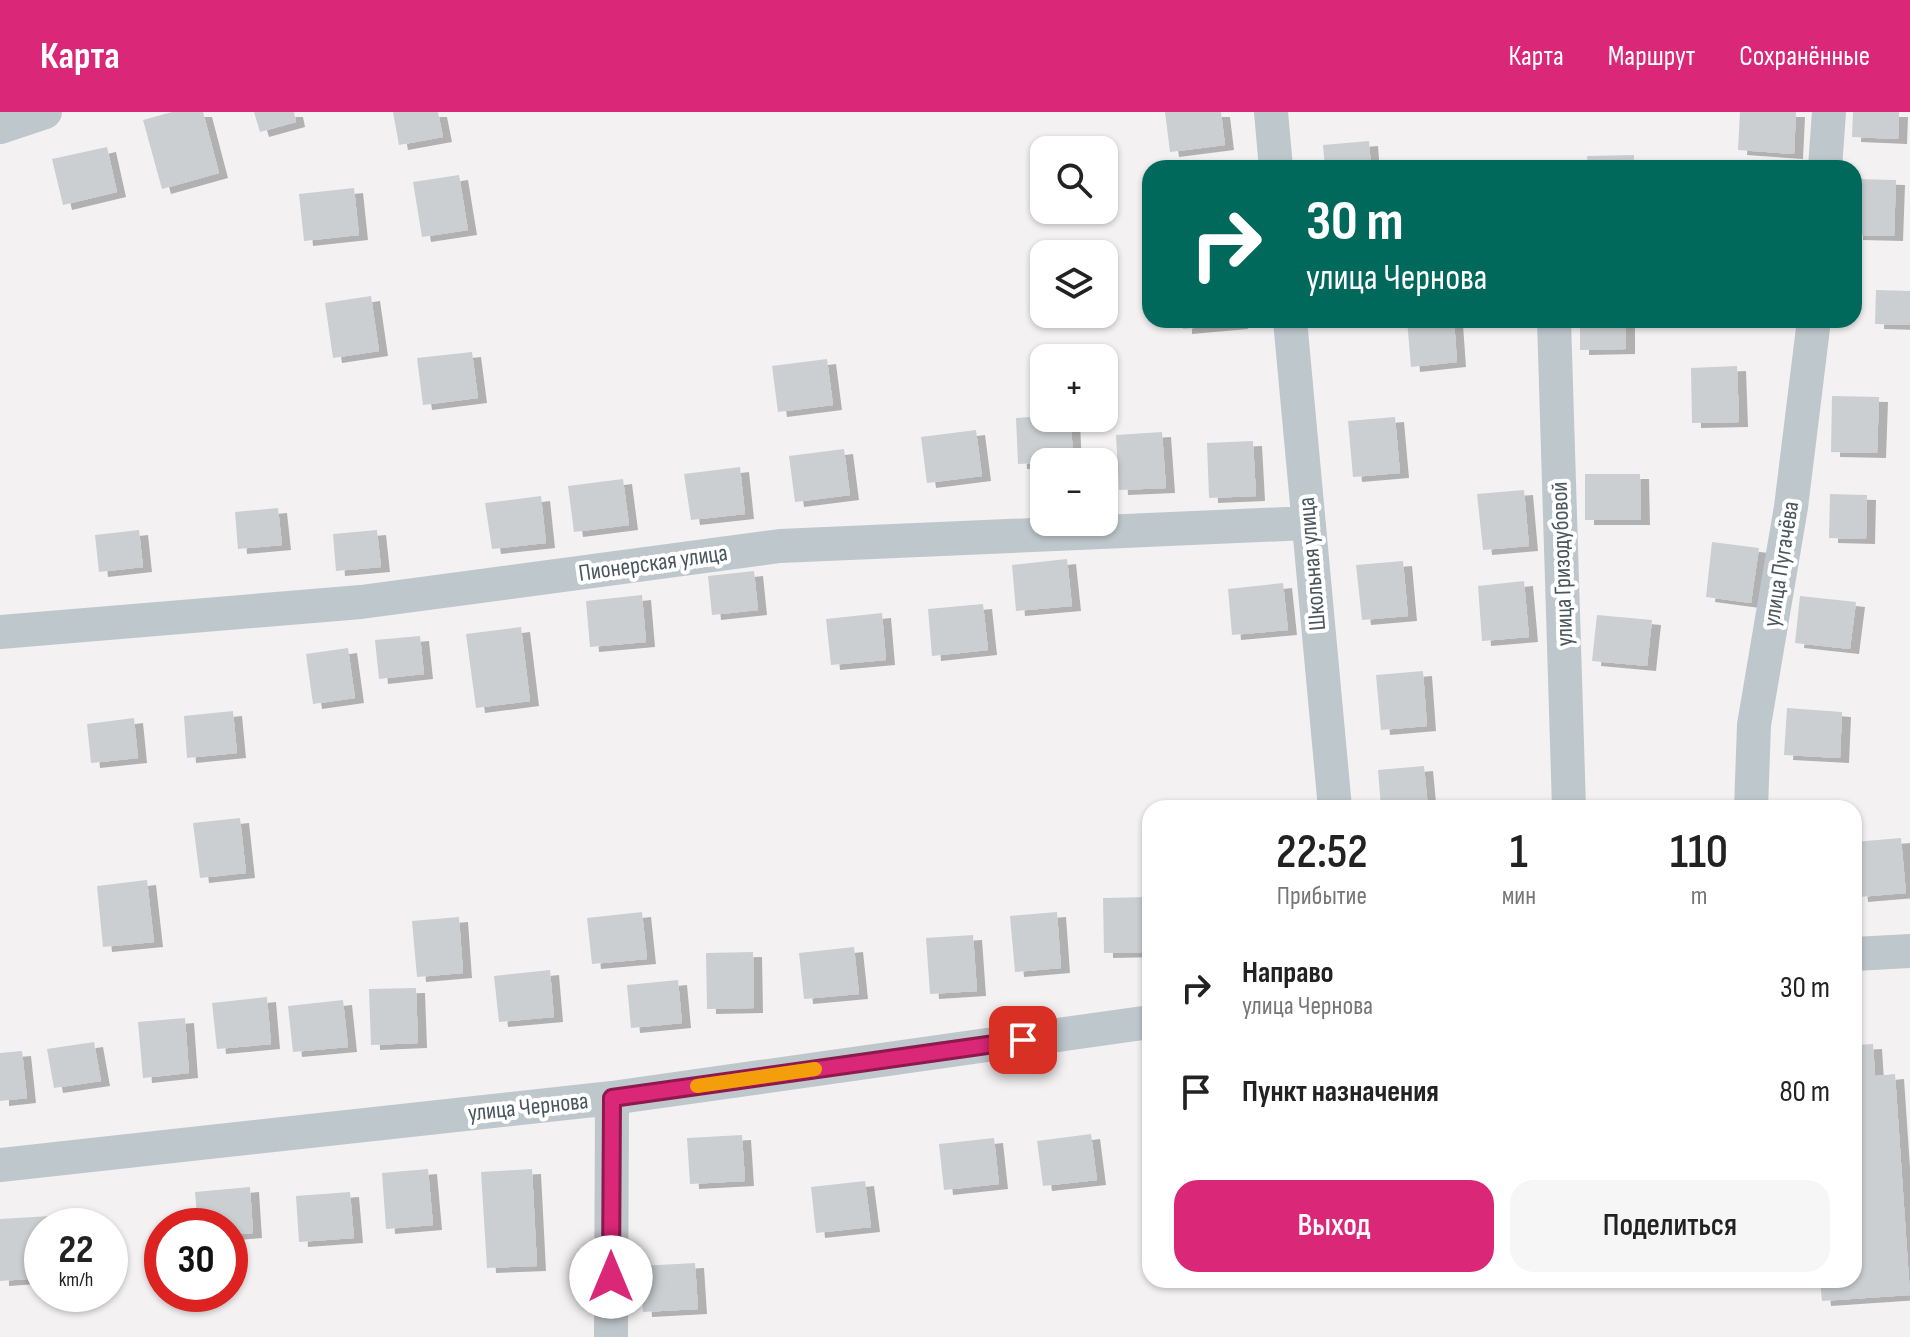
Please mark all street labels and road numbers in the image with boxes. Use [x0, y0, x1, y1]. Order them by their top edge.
street label: улица Гризодубовой [1545, 481, 1579, 647]
street label: Школьная улица [1292, 496, 1332, 632]
street label: улица Пугачёва [1757, 499, 1805, 629]
street label: Пионерская улица [577, 538, 729, 588]
street label: улица Чернова [466, 1086, 590, 1128]

